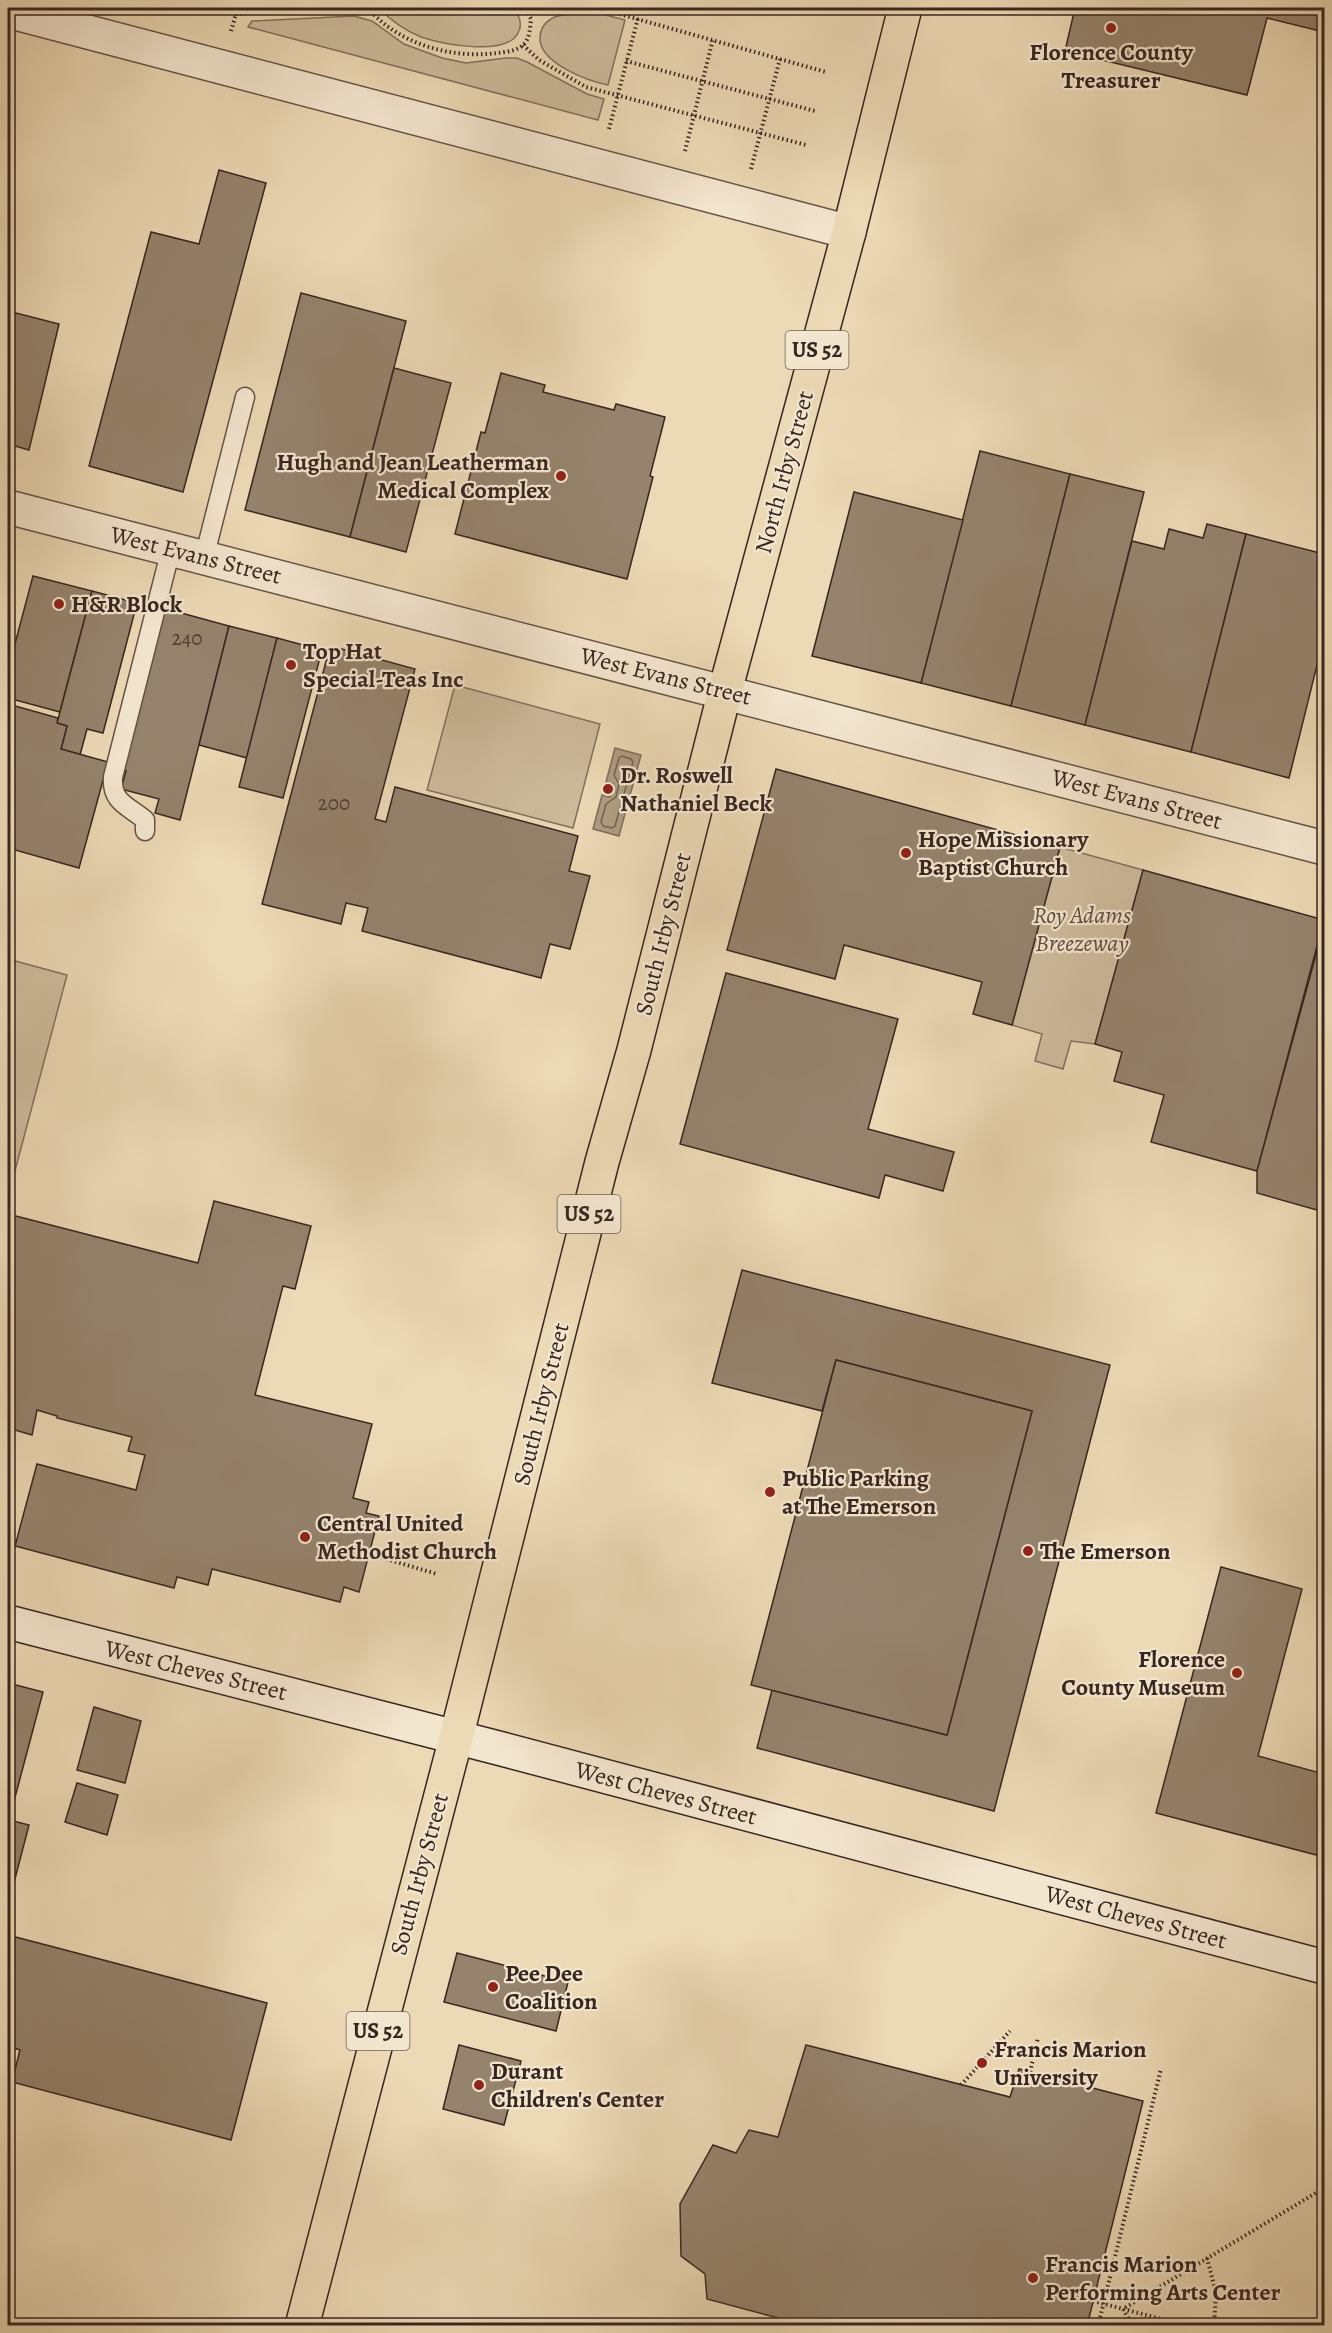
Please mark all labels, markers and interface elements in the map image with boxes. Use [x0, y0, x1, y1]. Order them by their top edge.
marker: Florence County Treasurer [1104, 21, 1118, 35]
place label: Florence County Treasurer [1029, 36, 1194, 96]
road number: US 52 [786, 331, 848, 369]
street label: North Irby Street [747, 387, 821, 557]
place label: Hugh and Jean Leatherman Medical Complex [276, 446, 550, 506]
marker: Hugh and Jean Leatherman Medical Complex [554, 469, 568, 483]
street label: West Evans Street [106, 518, 285, 592]
place label: H&R Block [71, 588, 183, 620]
marker: H&R Block [52, 597, 66, 611]
house number: 240 [172, 624, 202, 652]
place label: Top Hat Special-Teas Inc [303, 635, 464, 695]
street label: West Evans Street [576, 639, 755, 713]
marker: Top Hat Special-Teas Inc [284, 658, 298, 672]
place label: Dr. Roswell Nathaniel Beck [620, 759, 772, 819]
street label: West Evans Street [1047, 761, 1226, 837]
marker: Dr. Roswell Nathaniel Beck [601, 782, 615, 796]
house number: 200 [318, 789, 350, 817]
place label: Hope Missionary Baptist Church [918, 823, 1089, 883]
marker: Hope Missionary Baptist Church [899, 846, 913, 860]
street label: South Irby Street [627, 849, 699, 1019]
park label: Roy Adams Breezeway [1033, 899, 1131, 959]
road number: US 52 [558, 1195, 620, 1233]
street label: South Irby Street [505, 1319, 577, 1489]
place label: Public Parking at The Emerson [782, 1462, 937, 1522]
marker: Public Parking at The Emerson [763, 1485, 777, 1499]
place label: Central United Methodist Church [317, 1507, 497, 1567]
marker: Central United Methodist Church [298, 1530, 312, 1544]
place label: The Emerson [1040, 1535, 1171, 1567]
marker: The Emerson [1021, 1544, 1035, 1558]
street label: West Cheves Street [101, 1632, 291, 1708]
place label: Florence County Museum [1061, 1643, 1225, 1703]
marker: Florence County Museum [1230, 1666, 1244, 1680]
street label: West Cheves Street [571, 1753, 760, 1833]
street label: South Irby Street [382, 1789, 456, 1959]
street label: West Cheves Street [1041, 1877, 1230, 1957]
place label: Pee Dee Coalition [505, 1957, 598, 2017]
marker: Pee Dee Coalition [486, 1980, 500, 1994]
road number: US 52 [346, 2012, 410, 2050]
place label: Francis Marion University [994, 2033, 1147, 2093]
place label: Durant Children's Center [491, 2055, 664, 2115]
marker: Francis Marion University [975, 2056, 989, 2070]
marker: Durant Children's Center [472, 2078, 486, 2092]
place label: Francis Marion Performing Arts Center [1045, 2248, 1281, 2308]
marker: Francis Marion Performing Arts Center [1026, 2271, 1040, 2285]

